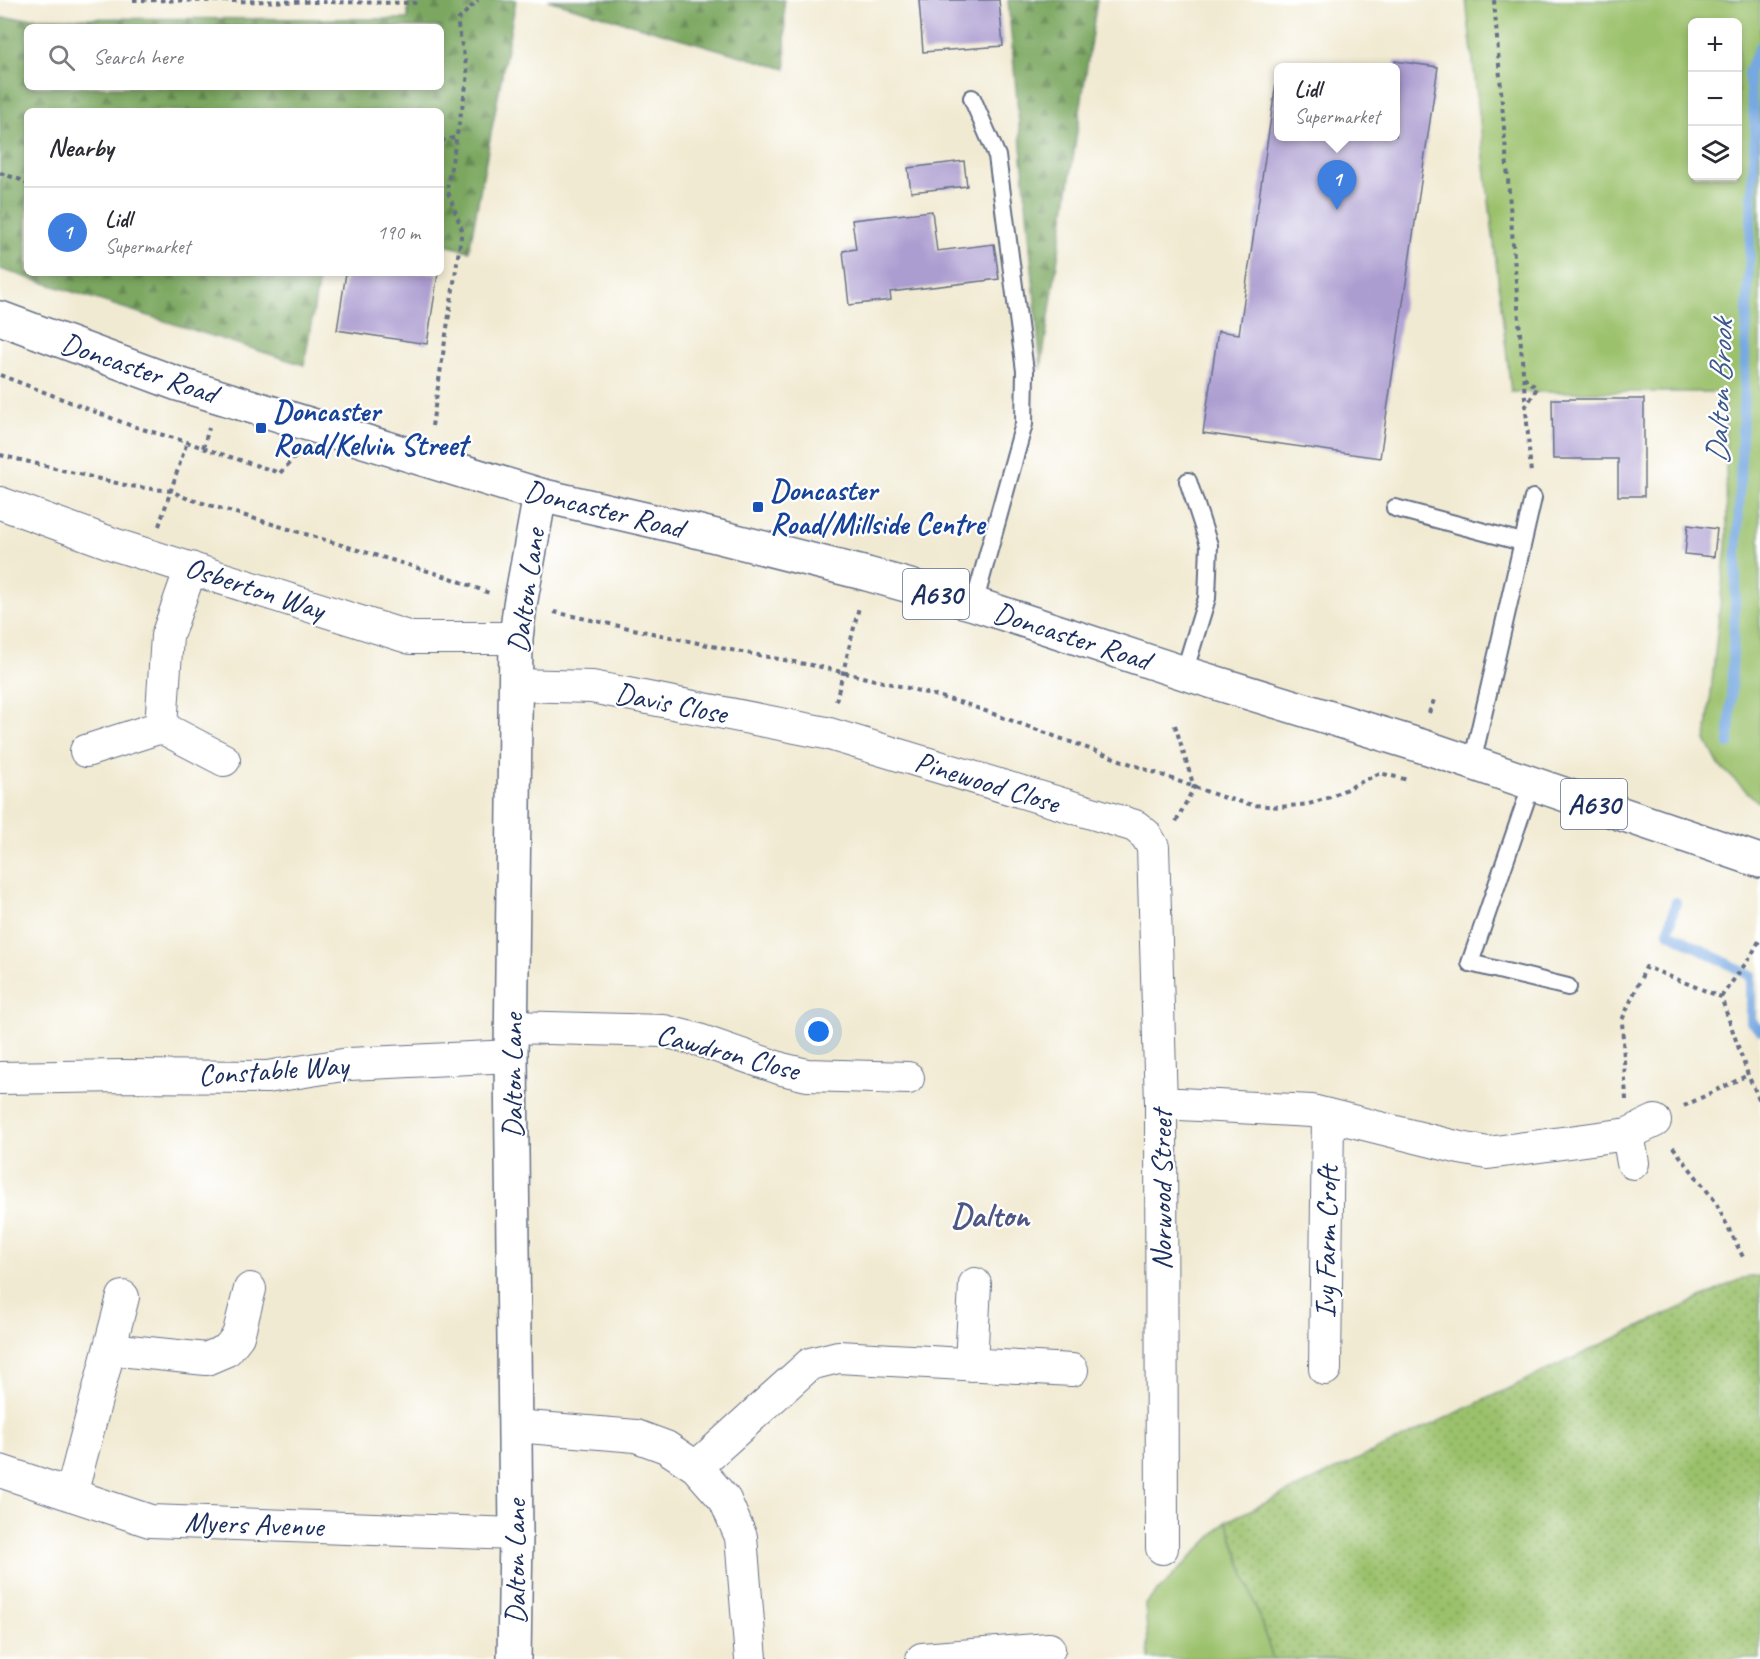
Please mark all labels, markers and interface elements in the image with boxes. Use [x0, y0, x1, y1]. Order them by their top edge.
map controls [1688, 18, 1742, 180]
button: + [1688, 18, 1742, 72]
search box [24, 24, 444, 90]
icon: search [45, 41, 78, 74]
text: Search here [93, 43, 183, 71]
popup [1274, 63, 1400, 141]
button: − [1688, 72, 1742, 126]
text: Lidl [1295, 76, 1321, 104]
text: Supermarket [1295, 104, 1380, 129]
button: layers [1688, 126, 1742, 180]
text: Nearby [48, 131, 113, 164]
pin: 1 [1318, 160, 1356, 210]
text: Lidl [105, 206, 132, 234]
text: 1 [63, 220, 72, 245]
text: 190 m [377, 220, 420, 245]
text: Supermarket [105, 234, 190, 259]
water label: Dalton Brook [1696, 314, 1743, 465]
street label: Doncaster Road [56, 324, 226, 414]
place label: Doncaster Road/Kelvin Street [273, 392, 472, 464]
marker: Doncaster Road/Kelvin Street [254, 421, 268, 435]
street label: Doncaster Road [521, 471, 692, 548]
place label: Doncaster Road/Millside Centre [770, 471, 986, 543]
marker: Doncaster Road/Millside Centre [751, 500, 765, 514]
street label: Dalton Lane [498, 524, 554, 656]
street label: Osberton Way [180, 548, 332, 629]
road number: A630 [903, 569, 969, 619]
street label: Doncaster Road [989, 593, 1159, 680]
street label: Davis Close [612, 674, 732, 733]
street label: Pinewood Close [910, 742, 1066, 823]
road number: A630 [1561, 779, 1627, 829]
street label: Dalton Lane [493, 1011, 531, 1139]
street label: Cawdron Close [652, 1015, 806, 1090]
your location [804, 1017, 833, 1046]
street label: Constable Way [197, 1046, 352, 1094]
street label: Norwood Street [1142, 1106, 1180, 1270]
street label: Ivy Farm Croft [1306, 1163, 1346, 1319]
district label: Dalton [951, 1194, 1031, 1236]
street label: Dalton Lane [496, 1497, 534, 1625]
street label: Myers Avenue [184, 1503, 326, 1545]

